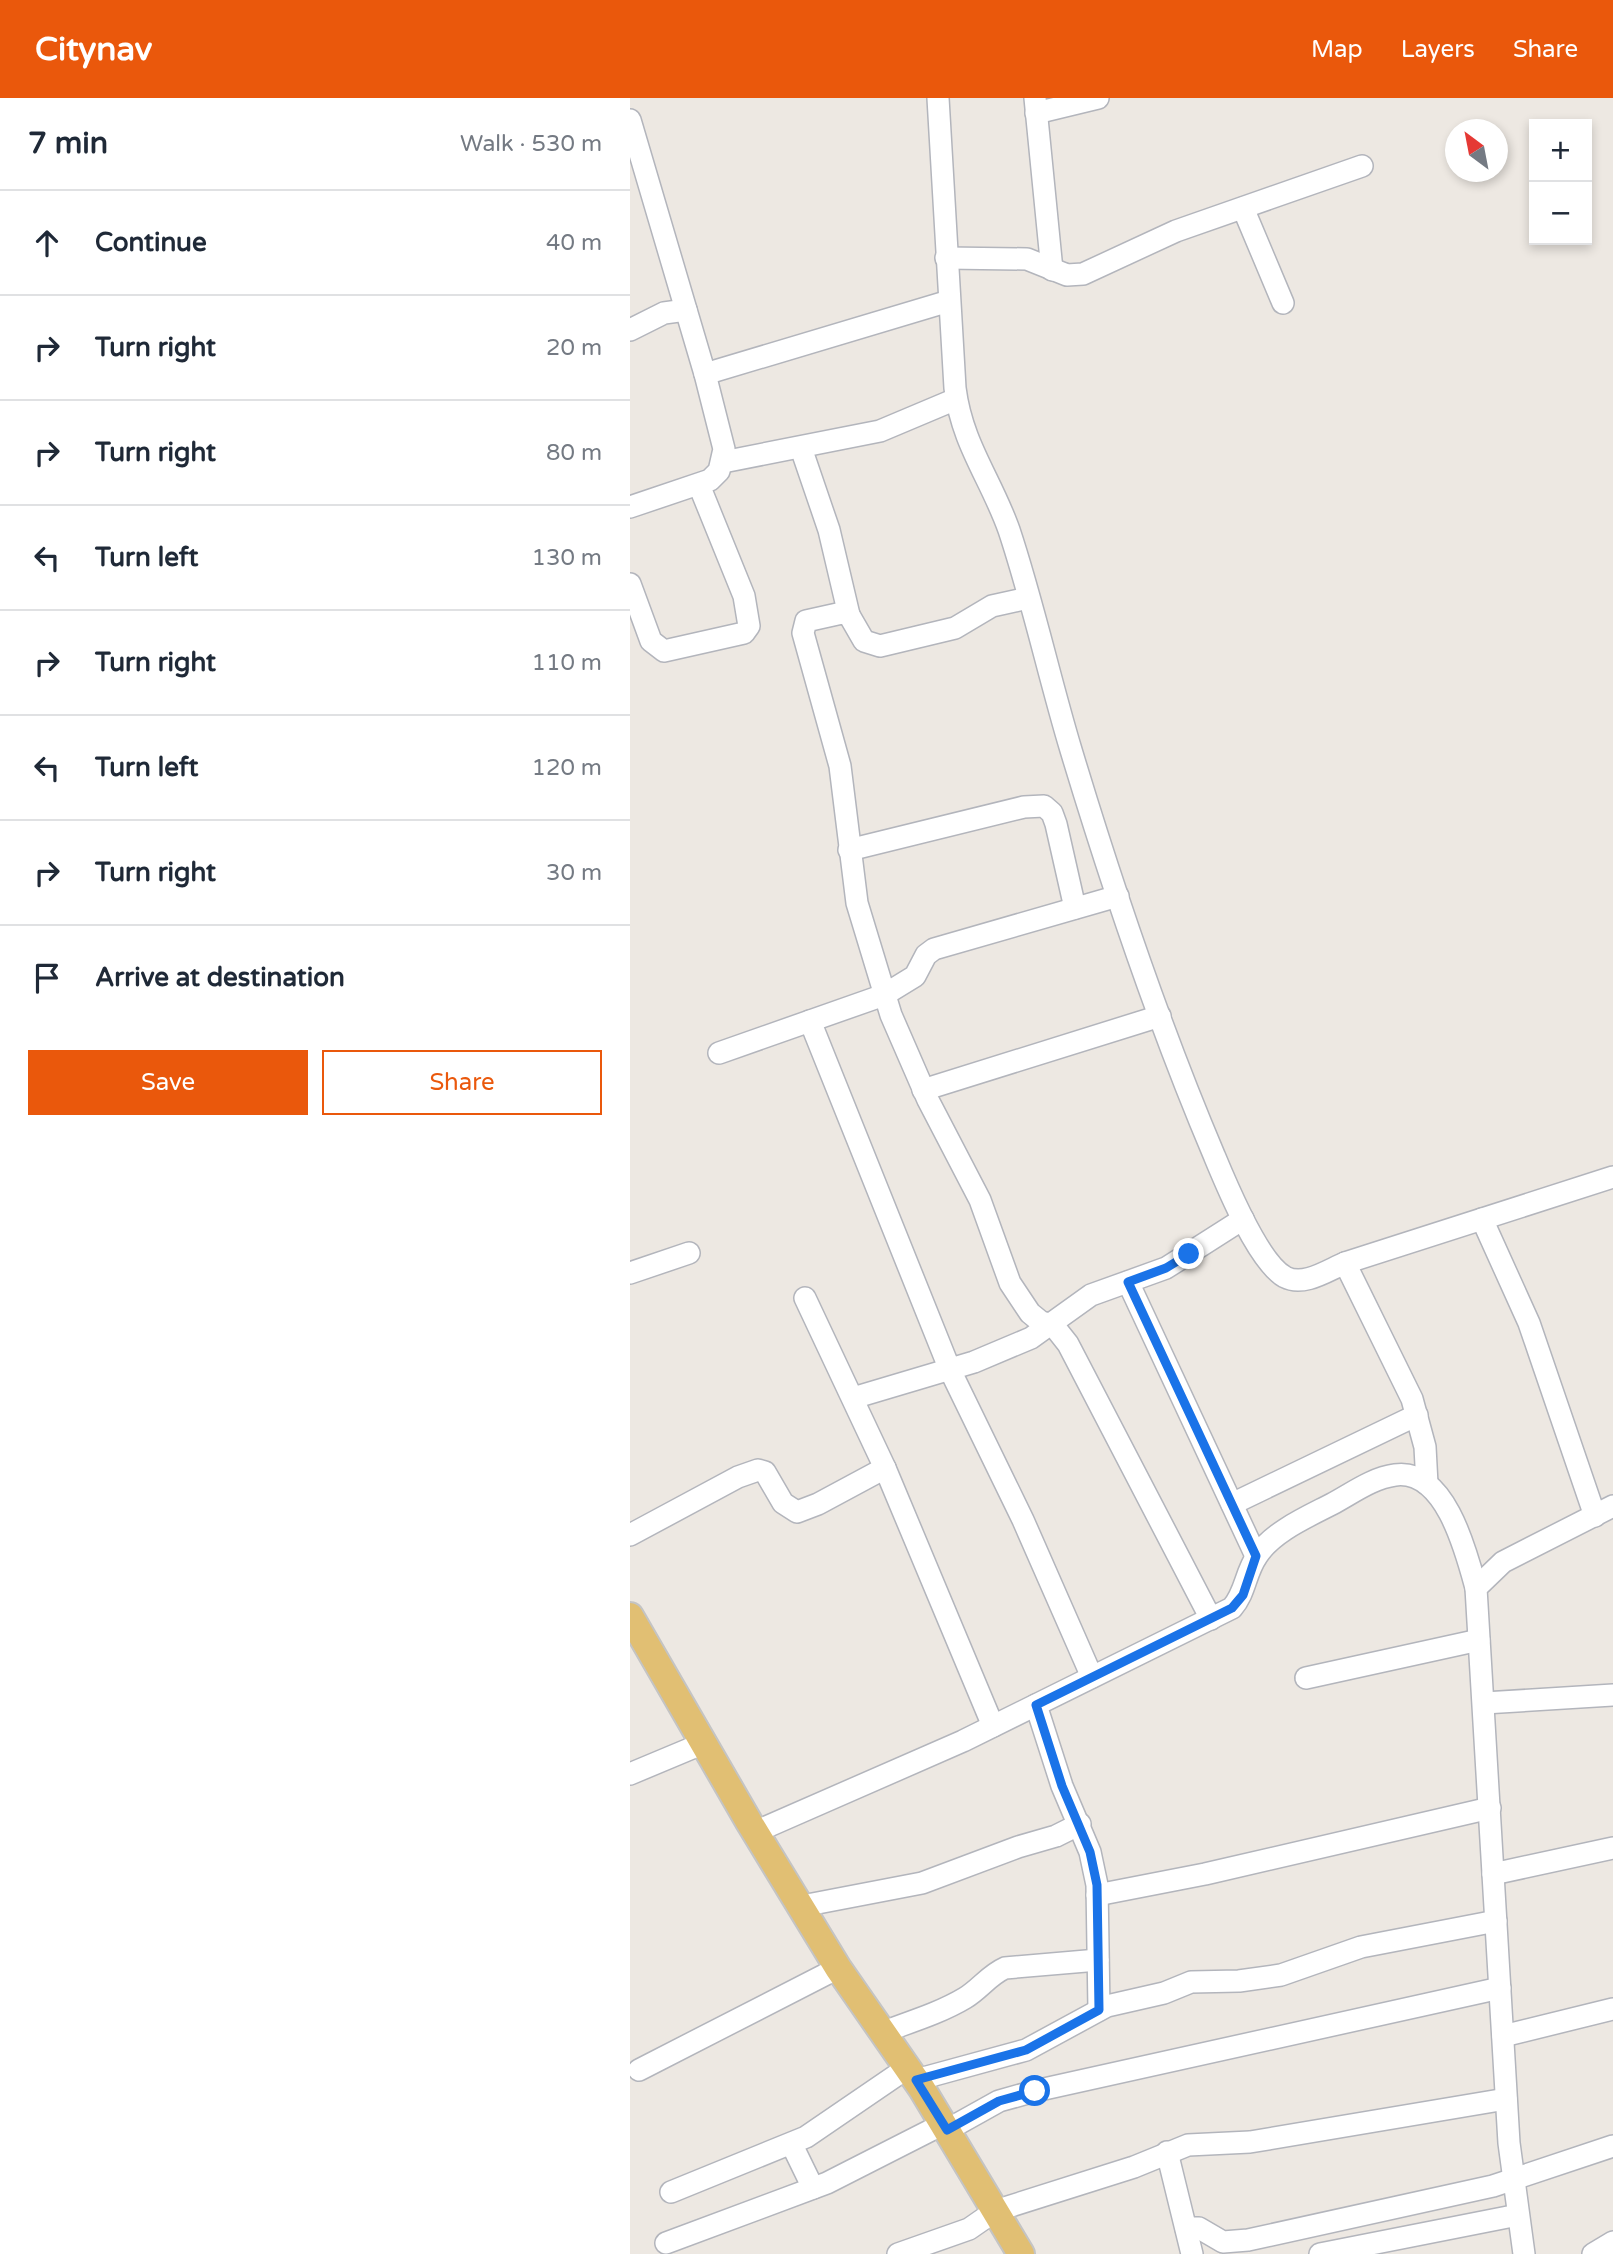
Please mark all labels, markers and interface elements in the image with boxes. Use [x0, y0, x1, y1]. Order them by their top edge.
text: Citynav [35, 30, 152, 69]
text: Map [1311, 35, 1363, 64]
text: Layers [1401, 35, 1475, 64]
text: Share [1513, 35, 1578, 64]
north arrow [1445, 119, 1508, 182]
map controls [1529, 119, 1592, 245]
button: + [1529, 119, 1592, 182]
text: 7 min [28, 125, 108, 162]
text: Walk · 530 m [460, 130, 602, 158]
button: − [1529, 182, 1592, 245]
icon: ahead [28, 224, 66, 262]
text: Continue [95, 227, 207, 258]
text: 40 m [546, 229, 602, 257]
icon: right [28, 329, 66, 367]
text: Turn right [95, 332, 216, 363]
text: 20 m [546, 334, 602, 362]
icon: right [28, 434, 66, 472]
text: Turn right [95, 437, 216, 468]
text: 80 m [546, 439, 602, 467]
icon: left [28, 539, 66, 577]
text: Turn left [95, 542, 198, 573]
text: 130 m [532, 544, 602, 572]
icon: right [28, 644, 66, 682]
text: Turn right [95, 647, 216, 678]
text: 110 m [532, 649, 602, 677]
icon: left [28, 749, 66, 787]
text: Turn left [95, 752, 198, 783]
text: 120 m [532, 754, 602, 782]
icon: right [28, 854, 66, 892]
text: Turn right [95, 857, 216, 888]
text: 30 m [546, 859, 602, 887]
icon: arrive [28, 959, 66, 997]
text: Arrive at destination [95, 962, 345, 993]
button: Save [28, 1050, 308, 1115]
button: Share [322, 1050, 602, 1115]
route end [1173, 1238, 1204, 1269]
route start [1019, 2075, 1050, 2106]

